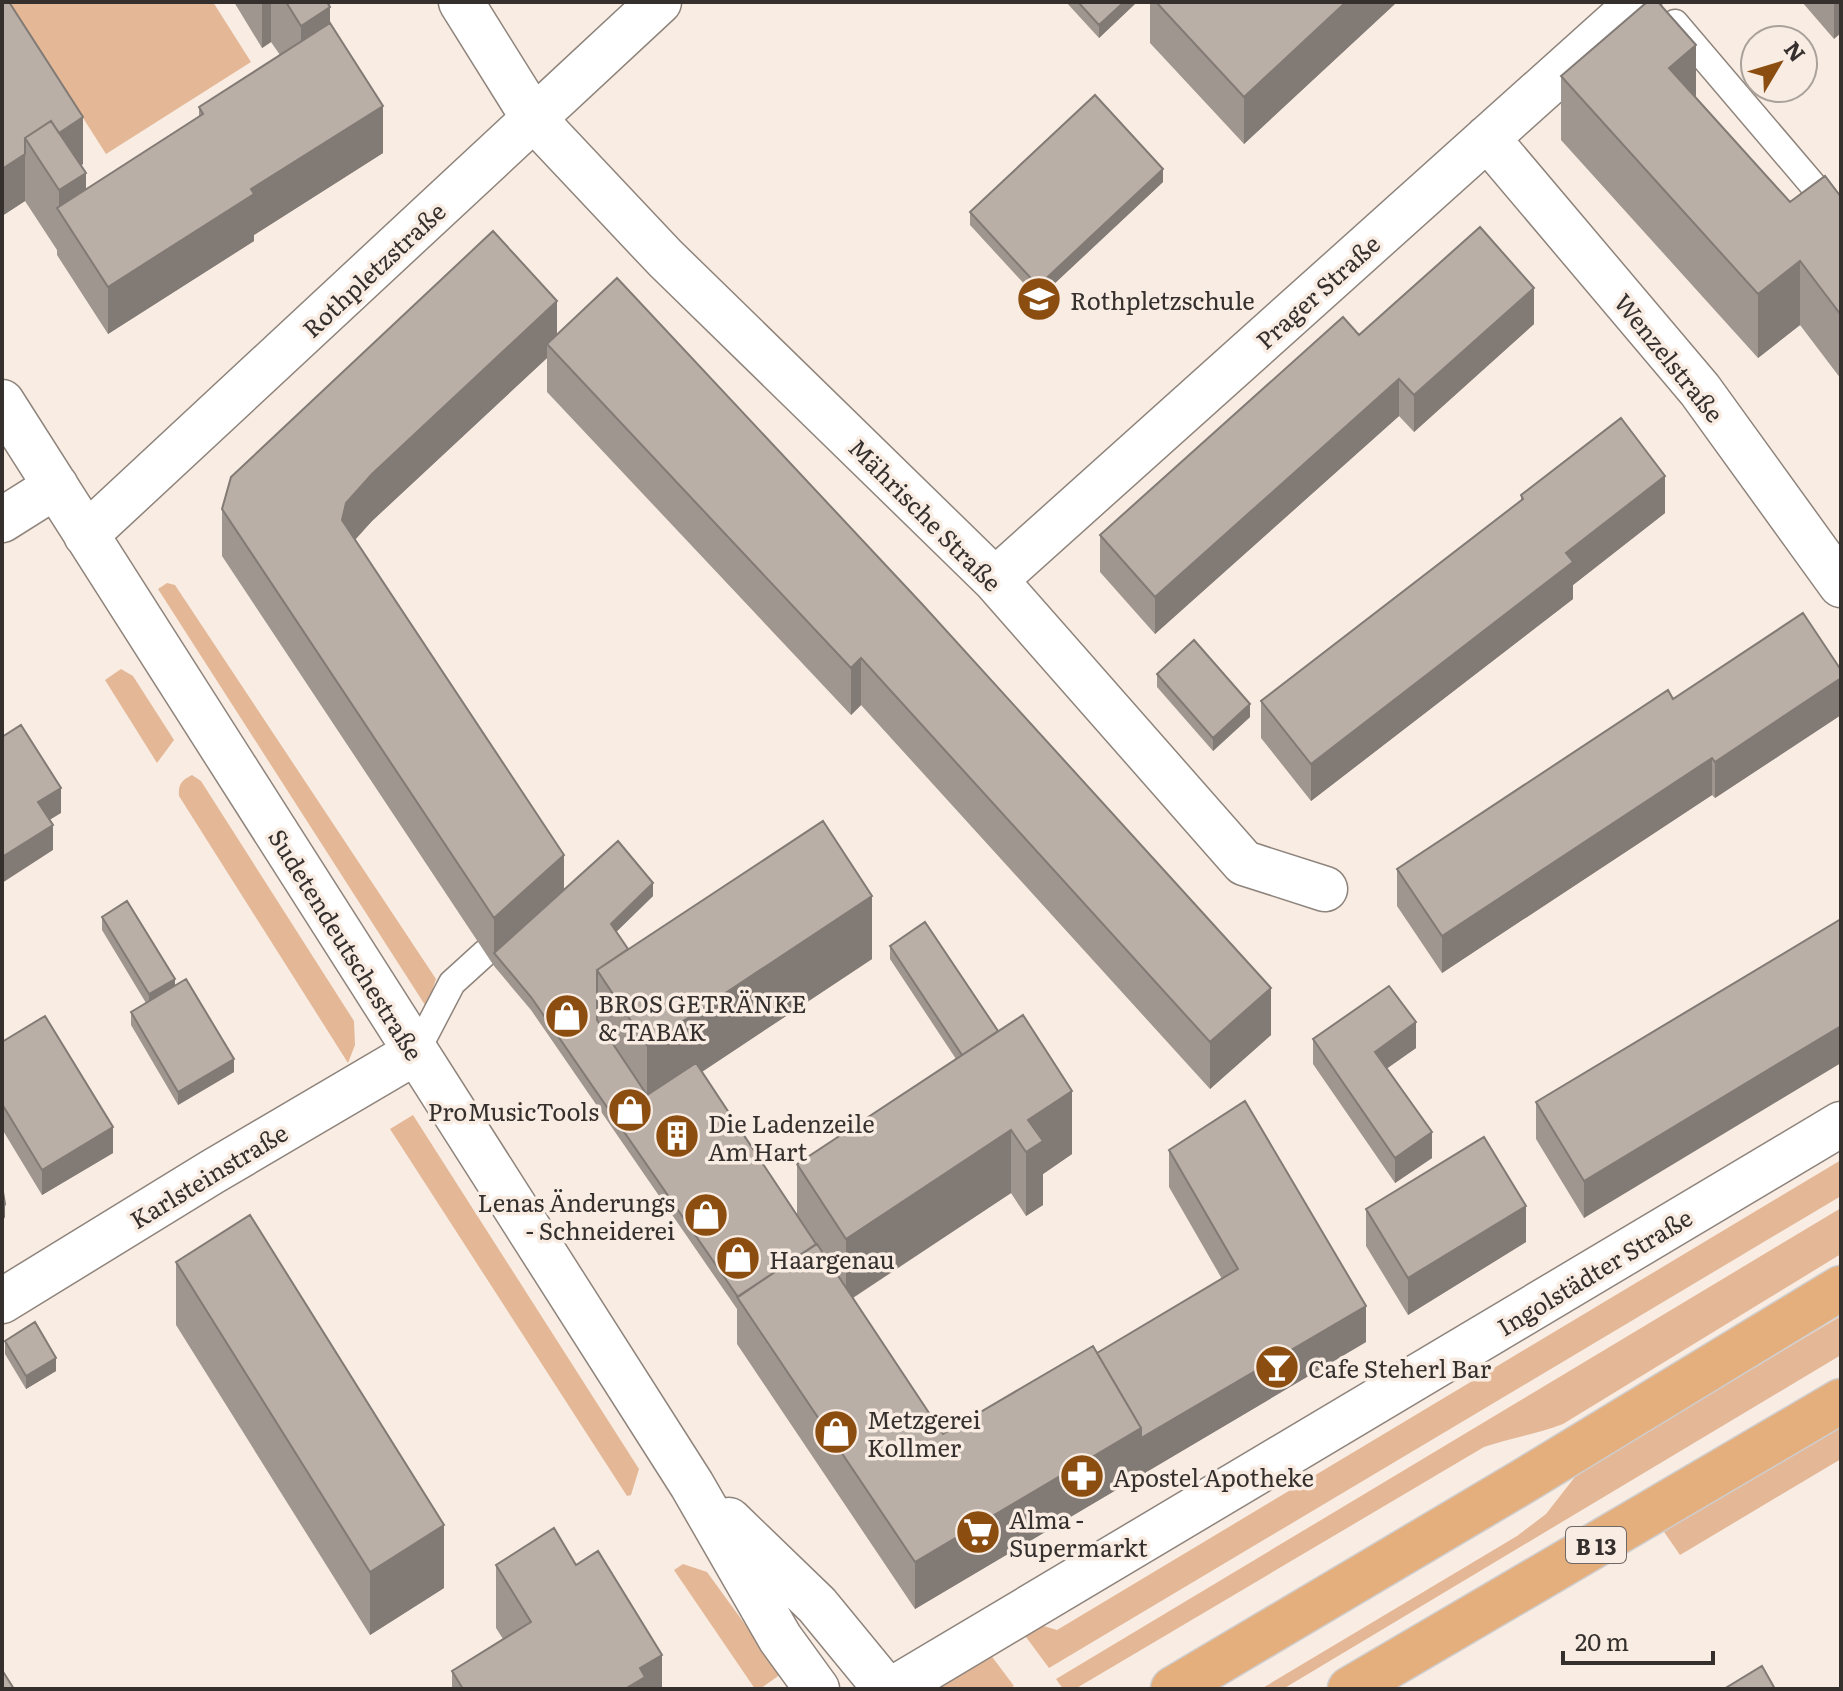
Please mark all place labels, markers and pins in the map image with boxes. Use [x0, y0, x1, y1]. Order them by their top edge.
school or university icon: Rothpletzschule [1015, 275, 1063, 323]
place label: Rothpletzschule [1070, 282, 1255, 317]
place label: BROS GETRÄNKE & TABAK [598, 985, 807, 1048]
shop icon: BROS GETRÄNKE & TABAK [543, 992, 591, 1040]
shop icon: ProMusicTools [606, 1086, 654, 1134]
place label: ProMusicTools [428, 1093, 599, 1128]
place label: Die Ladenzeile Am Hart [708, 1105, 875, 1168]
building icon: Die Ladenzeile Am Hart [653, 1112, 701, 1160]
place label: Lenas Änderungs - Schneiderei [477, 1184, 675, 1247]
shop icon: Lenas Änderungs - Schneiderei [682, 1191, 730, 1239]
shop icon: Haargenau [714, 1234, 762, 1282]
place label: Haargenau [769, 1241, 895, 1276]
bar icon: Cafe Steherl Bar [1253, 1343, 1301, 1391]
place label: Cafe Steherl Bar [1308, 1350, 1492, 1385]
place label: Metzgerei Kollmer [867, 1401, 981, 1464]
shop icon: Metzgerei Kollmer [812, 1408, 860, 1456]
pharmacy icon: Apostel Apotheke [1058, 1452, 1106, 1500]
place label: Apostel Apotheke [1113, 1459, 1314, 1494]
place label: Alma - Supermarkt [1009, 1501, 1148, 1564]
supermarket icon: Alma - Supermarkt [954, 1508, 1002, 1556]

